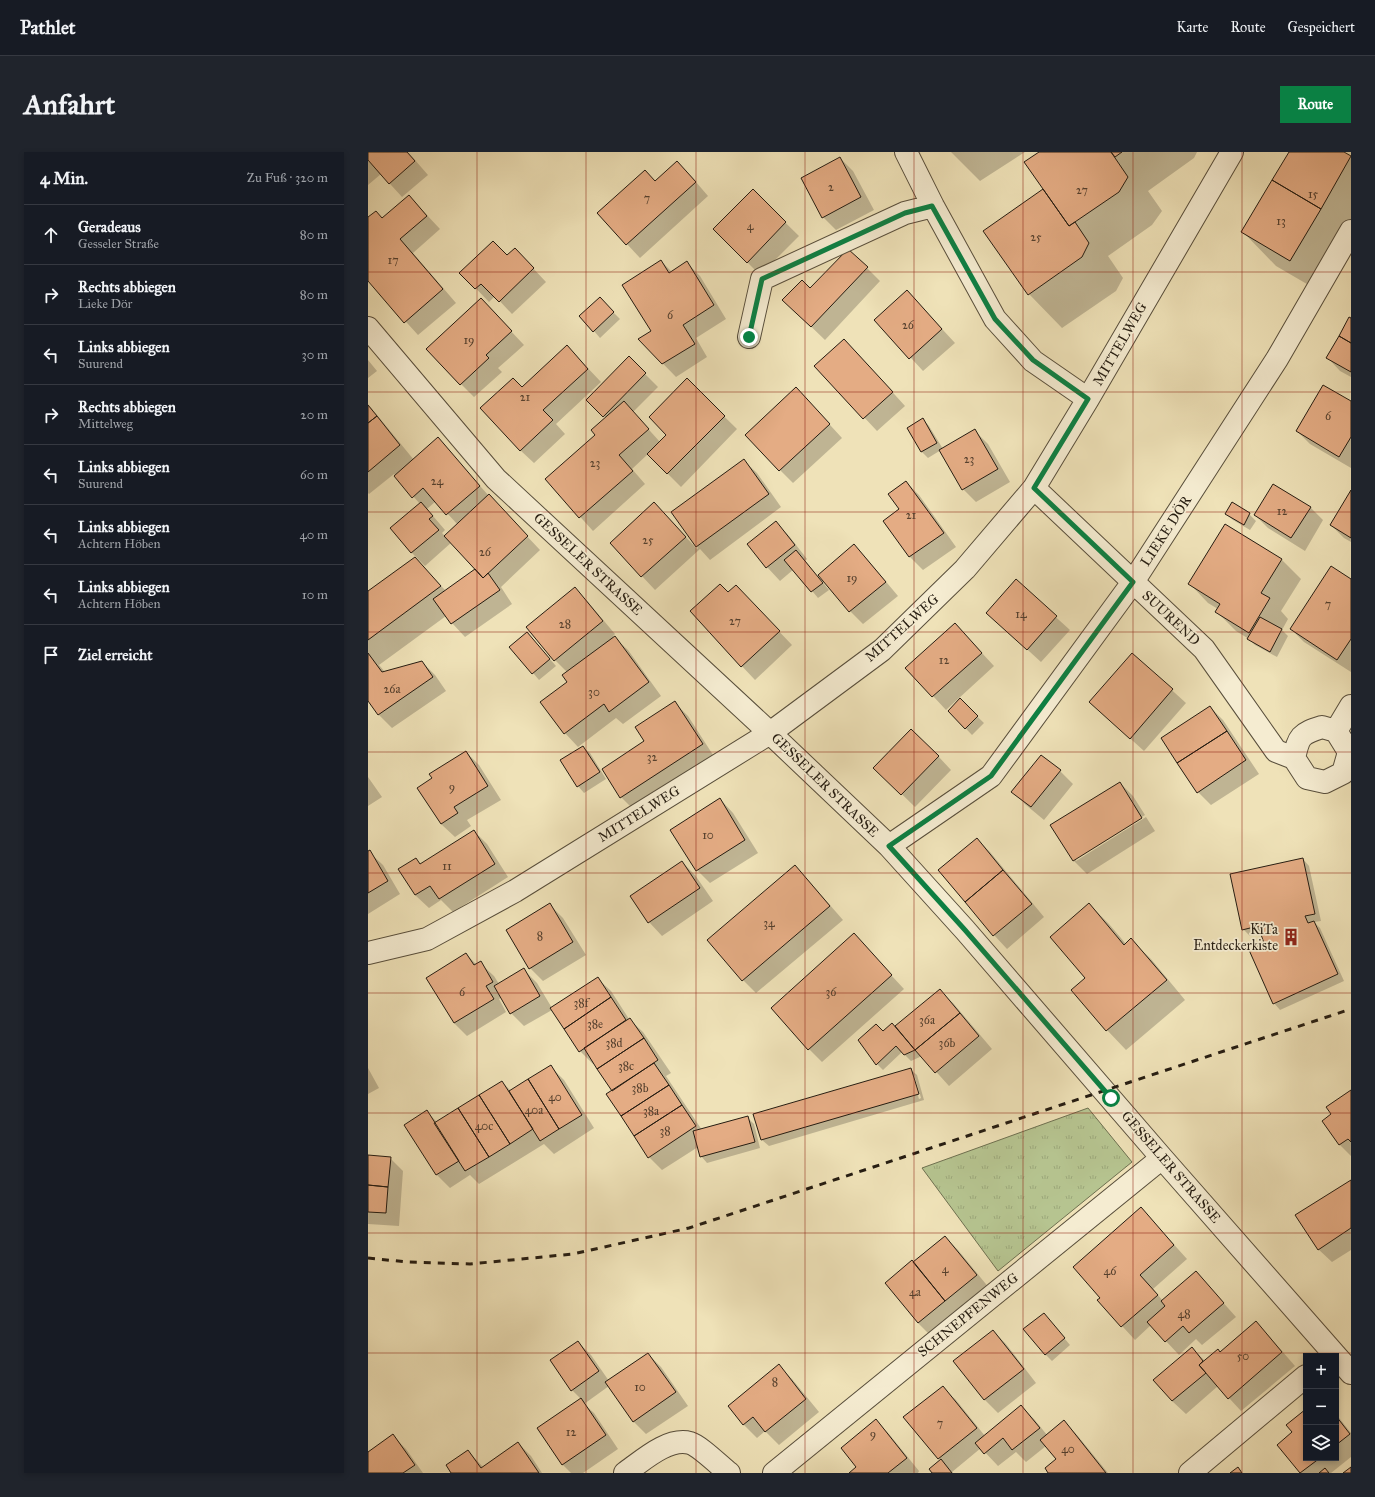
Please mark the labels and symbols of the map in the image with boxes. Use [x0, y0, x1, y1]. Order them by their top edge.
house number: 2 [828, 180, 834, 194]
house number: 27 [1076, 183, 1088, 197]
house number: 15 [1308, 187, 1319, 201]
house number: 7 [644, 191, 650, 205]
house number: 13 [1276, 214, 1286, 228]
house number: 4 [747, 219, 754, 233]
house number: 25 [1030, 230, 1042, 244]
house number: 17 [387, 253, 399, 267]
street label: MITTELWEG [1089, 299, 1151, 389]
house number: 6 [667, 308, 674, 322]
house number: 26 [902, 318, 915, 332]
route end [740, 328, 758, 346]
house number: 19 [463, 333, 475, 347]
house number: 21 [520, 390, 531, 404]
house number: 6 [1325, 409, 1332, 423]
house number: 23 [964, 452, 975, 466]
house number: 23 [590, 456, 601, 470]
house number: 24 [431, 474, 444, 488]
street label: LIEKE DÖR [1135, 490, 1196, 570]
house number: 12 [1277, 504, 1287, 518]
house number: 21 [906, 508, 917, 522]
street label: GESSELER STRASSE [530, 509, 646, 619]
house number: 25 [642, 533, 654, 547]
house number: 26 [479, 545, 492, 559]
house number: 19 [846, 571, 858, 585]
street label: SUUREND [1139, 587, 1203, 649]
street label: MITTELWEG [862, 590, 942, 666]
house number: 7 [1325, 597, 1331, 611]
house number: 14 [1015, 607, 1027, 621]
house number: 27 [729, 614, 741, 628]
house number: 28 [559, 617, 571, 631]
house number: 12 [939, 653, 949, 667]
house number: 26a [383, 682, 402, 696]
house number: 30 [588, 685, 600, 699]
street label: GESSELER STRASSE [768, 729, 882, 841]
house number: 32 [647, 750, 657, 764]
house number: 9 [449, 780, 455, 794]
street label: MITTELWEG [595, 782, 683, 846]
house number: 10 [702, 828, 714, 842]
house number: 11 [442, 859, 452, 873]
house number: 34 [763, 916, 775, 930]
place label: KiTa Entdeckerkiste [1193, 921, 1278, 954]
building icon: KiTa Entdeckerkiste [1281, 927, 1301, 947]
house number: 8 [537, 929, 543, 943]
house number: 6 [459, 985, 466, 999]
house number: 36 [826, 985, 837, 999]
house number: 38f [573, 996, 591, 1010]
house number: 36a [919, 1013, 936, 1027]
house number: 38e [587, 1017, 603, 1031]
house number: 38d [605, 1036, 623, 1050]
house number: 36b [939, 1036, 956, 1050]
house number: 38c [618, 1059, 634, 1073]
house number: 38b [631, 1081, 649, 1095]
route start [1102, 1089, 1120, 1107]
house number: 40 [548, 1090, 562, 1104]
house number: 40a [525, 1103, 544, 1117]
house number: 38a [643, 1104, 660, 1118]
street label: GESSELER STRASSE [1118, 1108, 1224, 1226]
house number: 40c [475, 1119, 493, 1133]
house number: 38 [659, 1124, 671, 1138]
house number: 4 [942, 1262, 949, 1276]
house number: 46 [1104, 1264, 1117, 1278]
street label: SCHNEPFENWEG [914, 1269, 1022, 1361]
house number: 4a [909, 1285, 922, 1299]
house number: 48 [1177, 1307, 1191, 1321]
house number: 50 [1237, 1349, 1249, 1363]
house number: 8 [772, 1375, 778, 1389]
house number: 10 [634, 1380, 646, 1394]
house number: 7 [937, 1416, 943, 1430]
house number: 12 [566, 1425, 576, 1439]
house number: 9 [870, 1427, 876, 1441]
house number: 40 [1061, 1442, 1075, 1456]

